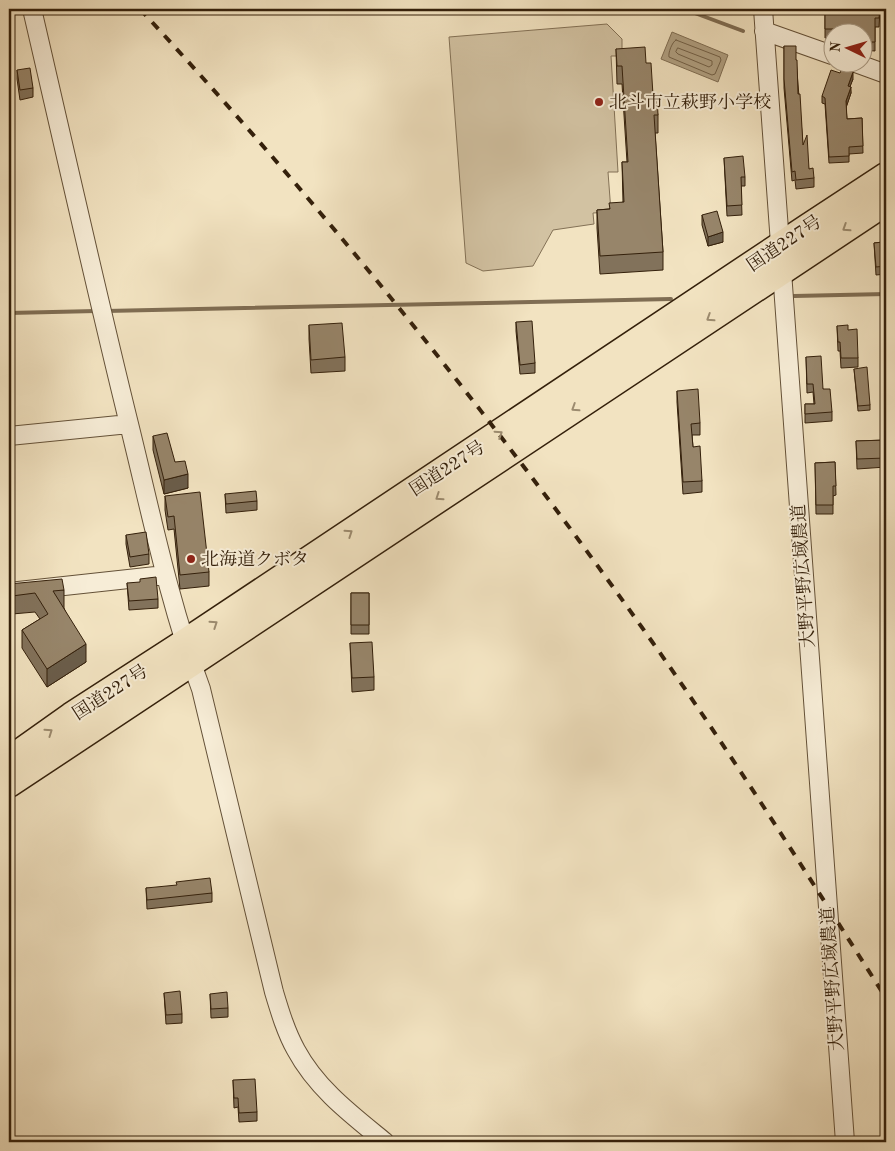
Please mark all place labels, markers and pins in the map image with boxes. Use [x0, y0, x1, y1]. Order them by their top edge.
place label: 北斗市立萩野小学校 [609, 92, 771, 112]
marker: 北斗市立萩野小学校 [593, 96, 605, 108]
place label: 北海道クボタ [201, 549, 309, 569]
marker: 北海道クボタ [185, 553, 197, 565]

